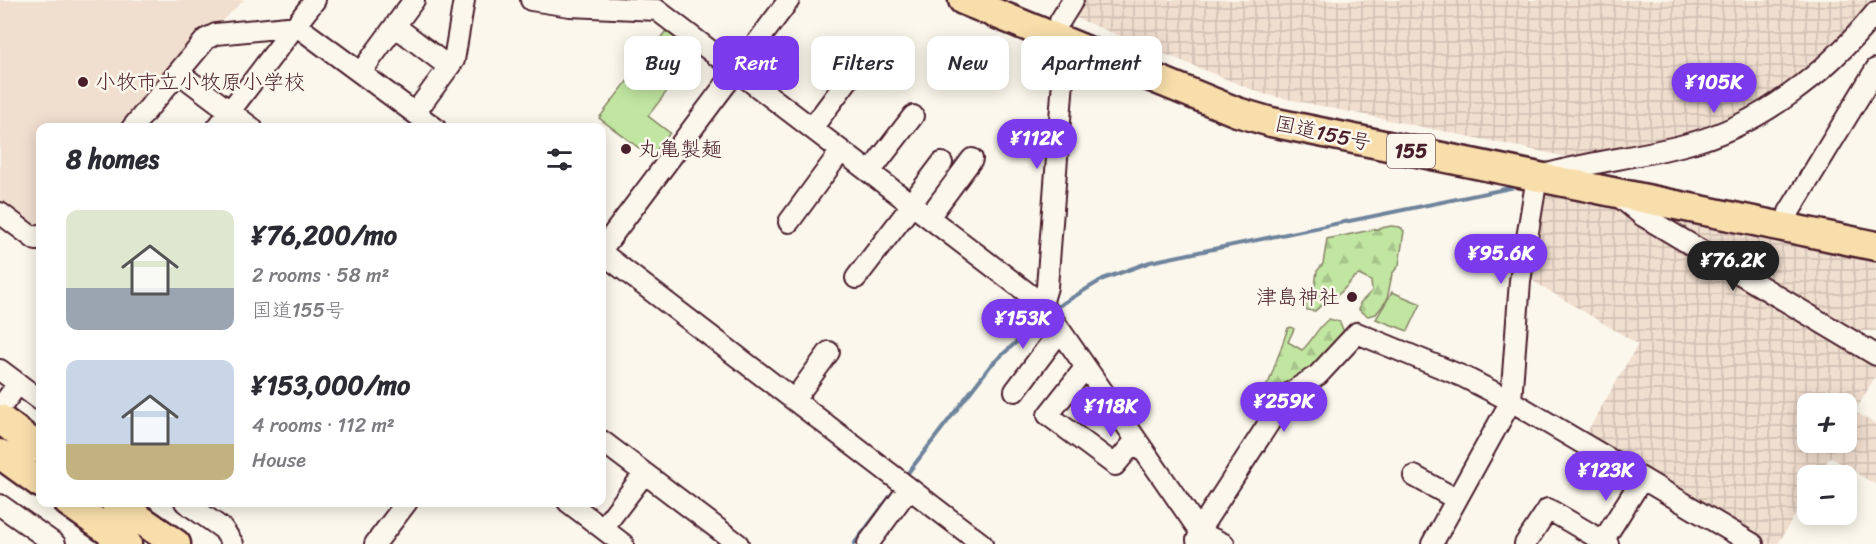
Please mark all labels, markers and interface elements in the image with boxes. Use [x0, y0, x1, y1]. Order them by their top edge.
chip: Buy [624, 36, 701, 90]
chip: Rent [713, 36, 799, 90]
chip: Filters [811, 36, 915, 90]
chip: New [927, 36, 1009, 90]
chip: Apartment [1021, 36, 1162, 90]
place label: 小牧市立小牧原小学校 [95, 63, 305, 101]
pin: ¥105K [1672, 63, 1756, 114]
text: ¥105K [1686, 65, 1742, 100]
marker: 小牧市立小牧原小学校 [76, 75, 90, 89]
street label: 国道155号 [1271, 104, 1375, 162]
pin: ¥112K [995, 119, 1079, 170]
text: ¥112K [1011, 121, 1063, 156]
place label: 丸亀製麺 [638, 130, 722, 168]
road number: 155 [1387, 134, 1435, 168]
text: 8 homes [66, 136, 159, 182]
marker: 丸亀製麺 [619, 142, 633, 156]
icon: filters [543, 143, 576, 176]
text: ¥76,200/mo [252, 212, 397, 258]
icon: home [114, 234, 186, 306]
pin: ¥95.6K [1452, 234, 1550, 285]
text: ¥95.6K [1468, 236, 1534, 271]
pin: ¥76.2K [1684, 241, 1782, 292]
text: ¥76.2K [1701, 243, 1765, 278]
text: 2 rooms · 58 m² [252, 258, 389, 293]
place label: 津島神社 [1256, 278, 1340, 316]
marker: 津島神社 [1345, 290, 1359, 304]
text: 国道155号 [252, 293, 345, 328]
pin: ¥153K [981, 299, 1065, 350]
text: ¥153K [995, 301, 1051, 336]
text: ¥153,000/mo [252, 362, 410, 408]
pin: ¥259K [1242, 382, 1326, 433]
icon: home [114, 384, 186, 456]
text: ¥259K [1254, 384, 1314, 419]
pin: ¥118K [1069, 387, 1153, 438]
text: ¥118K [1085, 389, 1137, 424]
map controls [1797, 393, 1857, 525]
button: + [1797, 393, 1857, 453]
text: 4 rooms · 112 m² [252, 408, 395, 443]
text: House [252, 443, 306, 478]
pin: ¥123K [1564, 451, 1648, 502]
text: ¥123K [1579, 453, 1633, 488]
button: − [1797, 465, 1857, 525]

